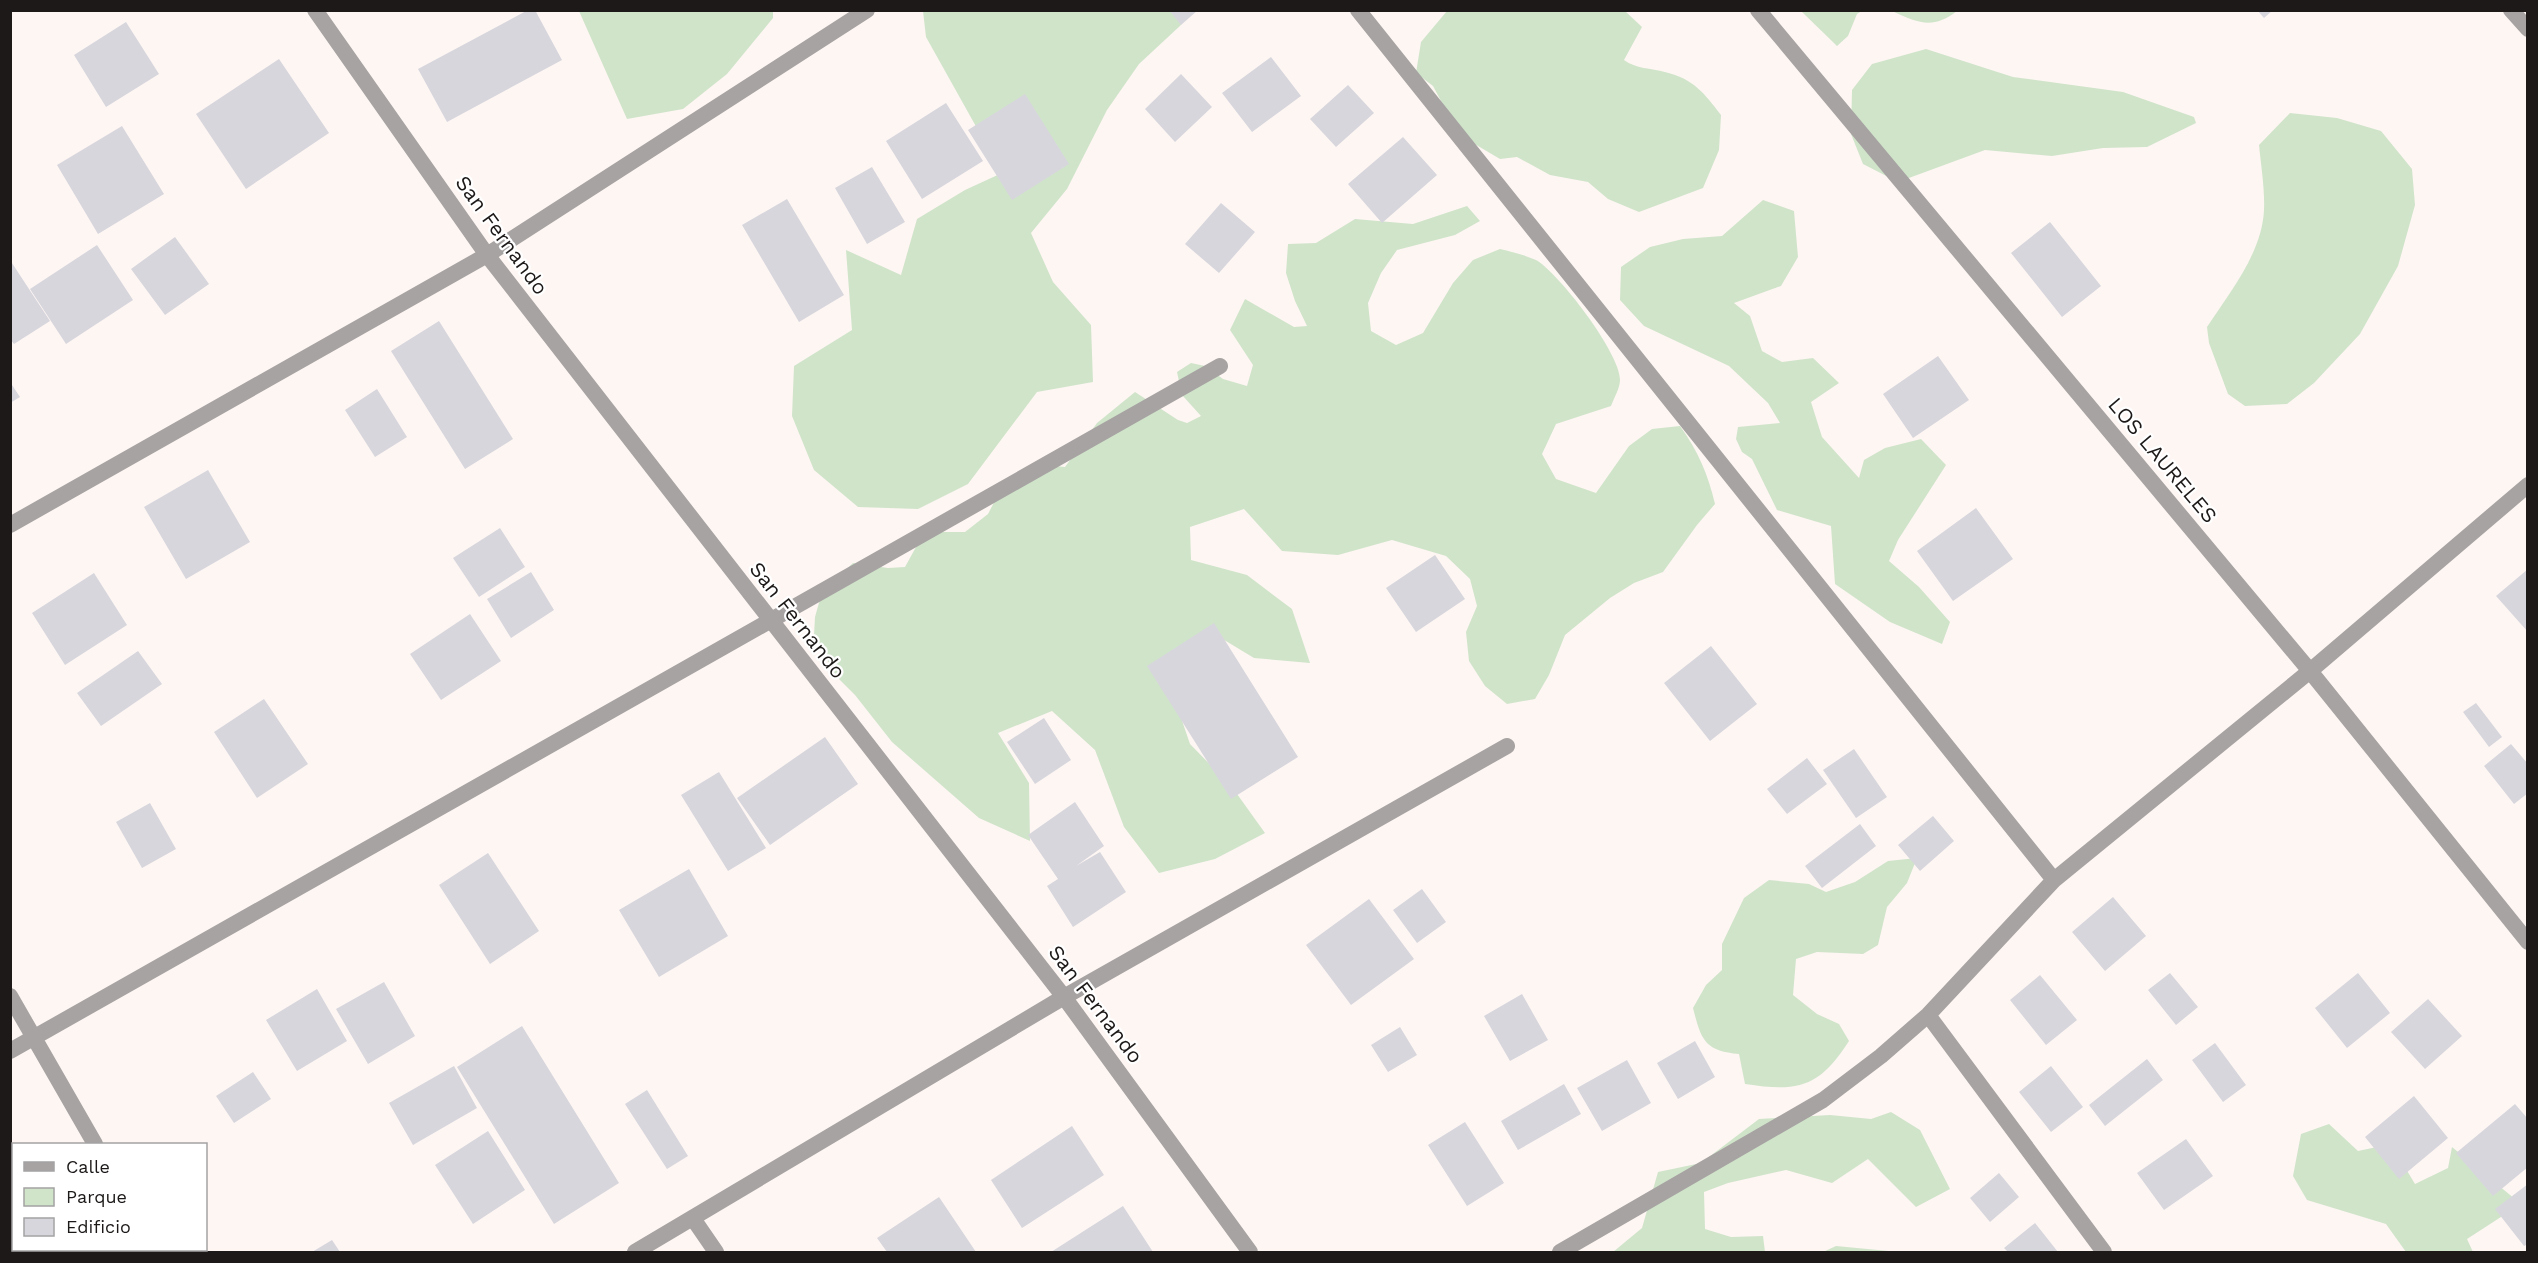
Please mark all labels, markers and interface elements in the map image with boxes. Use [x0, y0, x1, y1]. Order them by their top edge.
street label: San Fernando [450, 170, 554, 300]
street label: LOS LAURELES [2103, 392, 2223, 528]
street label: San Fernando [745, 557, 851, 683]
street label: San Fernando [1043, 940, 1149, 1068]
legend [12, 1143, 207, 1251]
text: Calle [66, 1156, 110, 1177]
text: Parque [66, 1186, 127, 1207]
text: Edificio [66, 1216, 131, 1237]

